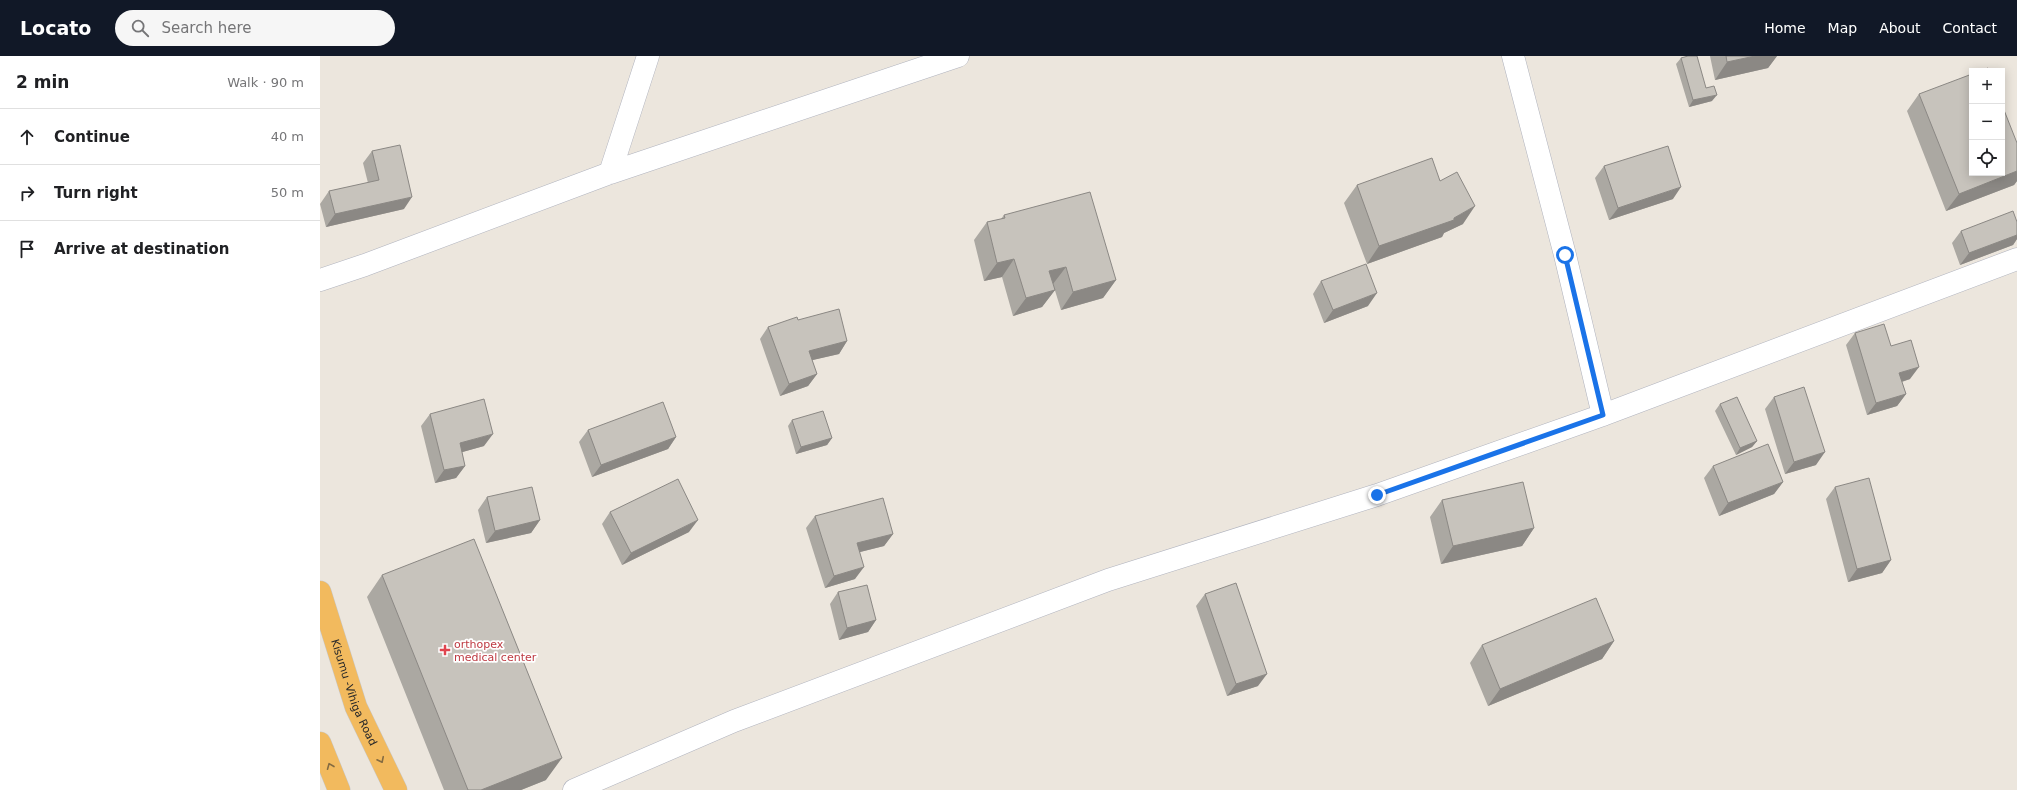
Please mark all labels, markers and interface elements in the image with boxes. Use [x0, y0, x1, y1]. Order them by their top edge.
search box [115, 10, 395, 46]
text: Locato [20, 17, 91, 39]
icon: search [129, 17, 151, 39]
text: Search here [161, 19, 252, 37]
text: Home [1764, 20, 1806, 36]
text: Map [1828, 20, 1857, 36]
text: About [1879, 20, 1921, 36]
text: Contact [1943, 20, 1997, 36]
map controls [1969, 68, 2005, 176]
button: + [1969, 68, 2005, 104]
text: 2 min [16, 72, 69, 92]
text: Walk · 90 m [227, 75, 304, 90]
button: − [1969, 104, 2005, 140]
icon: ahead [16, 126, 38, 148]
text: Continue [54, 128, 130, 146]
text: 40 m [271, 129, 304, 144]
button: locate [1969, 140, 2005, 176]
icon: right [16, 182, 38, 204]
text: Turn right [54, 184, 138, 202]
text: 50 m [271, 185, 304, 200]
icon: arrive [16, 238, 38, 260]
text: Arrive at destination [54, 240, 229, 258]
route start [1556, 246, 1574, 264]
route end [1368, 486, 1386, 504]
street label: Kisumu -Vihiga Road [328, 638, 380, 748]
place label: orthopex medical center [454, 638, 537, 664]
marker: orthopex medical center [439, 644, 451, 656]
one-way arrow [376, 755, 384, 763]
one-way arrow [326, 763, 334, 770]

